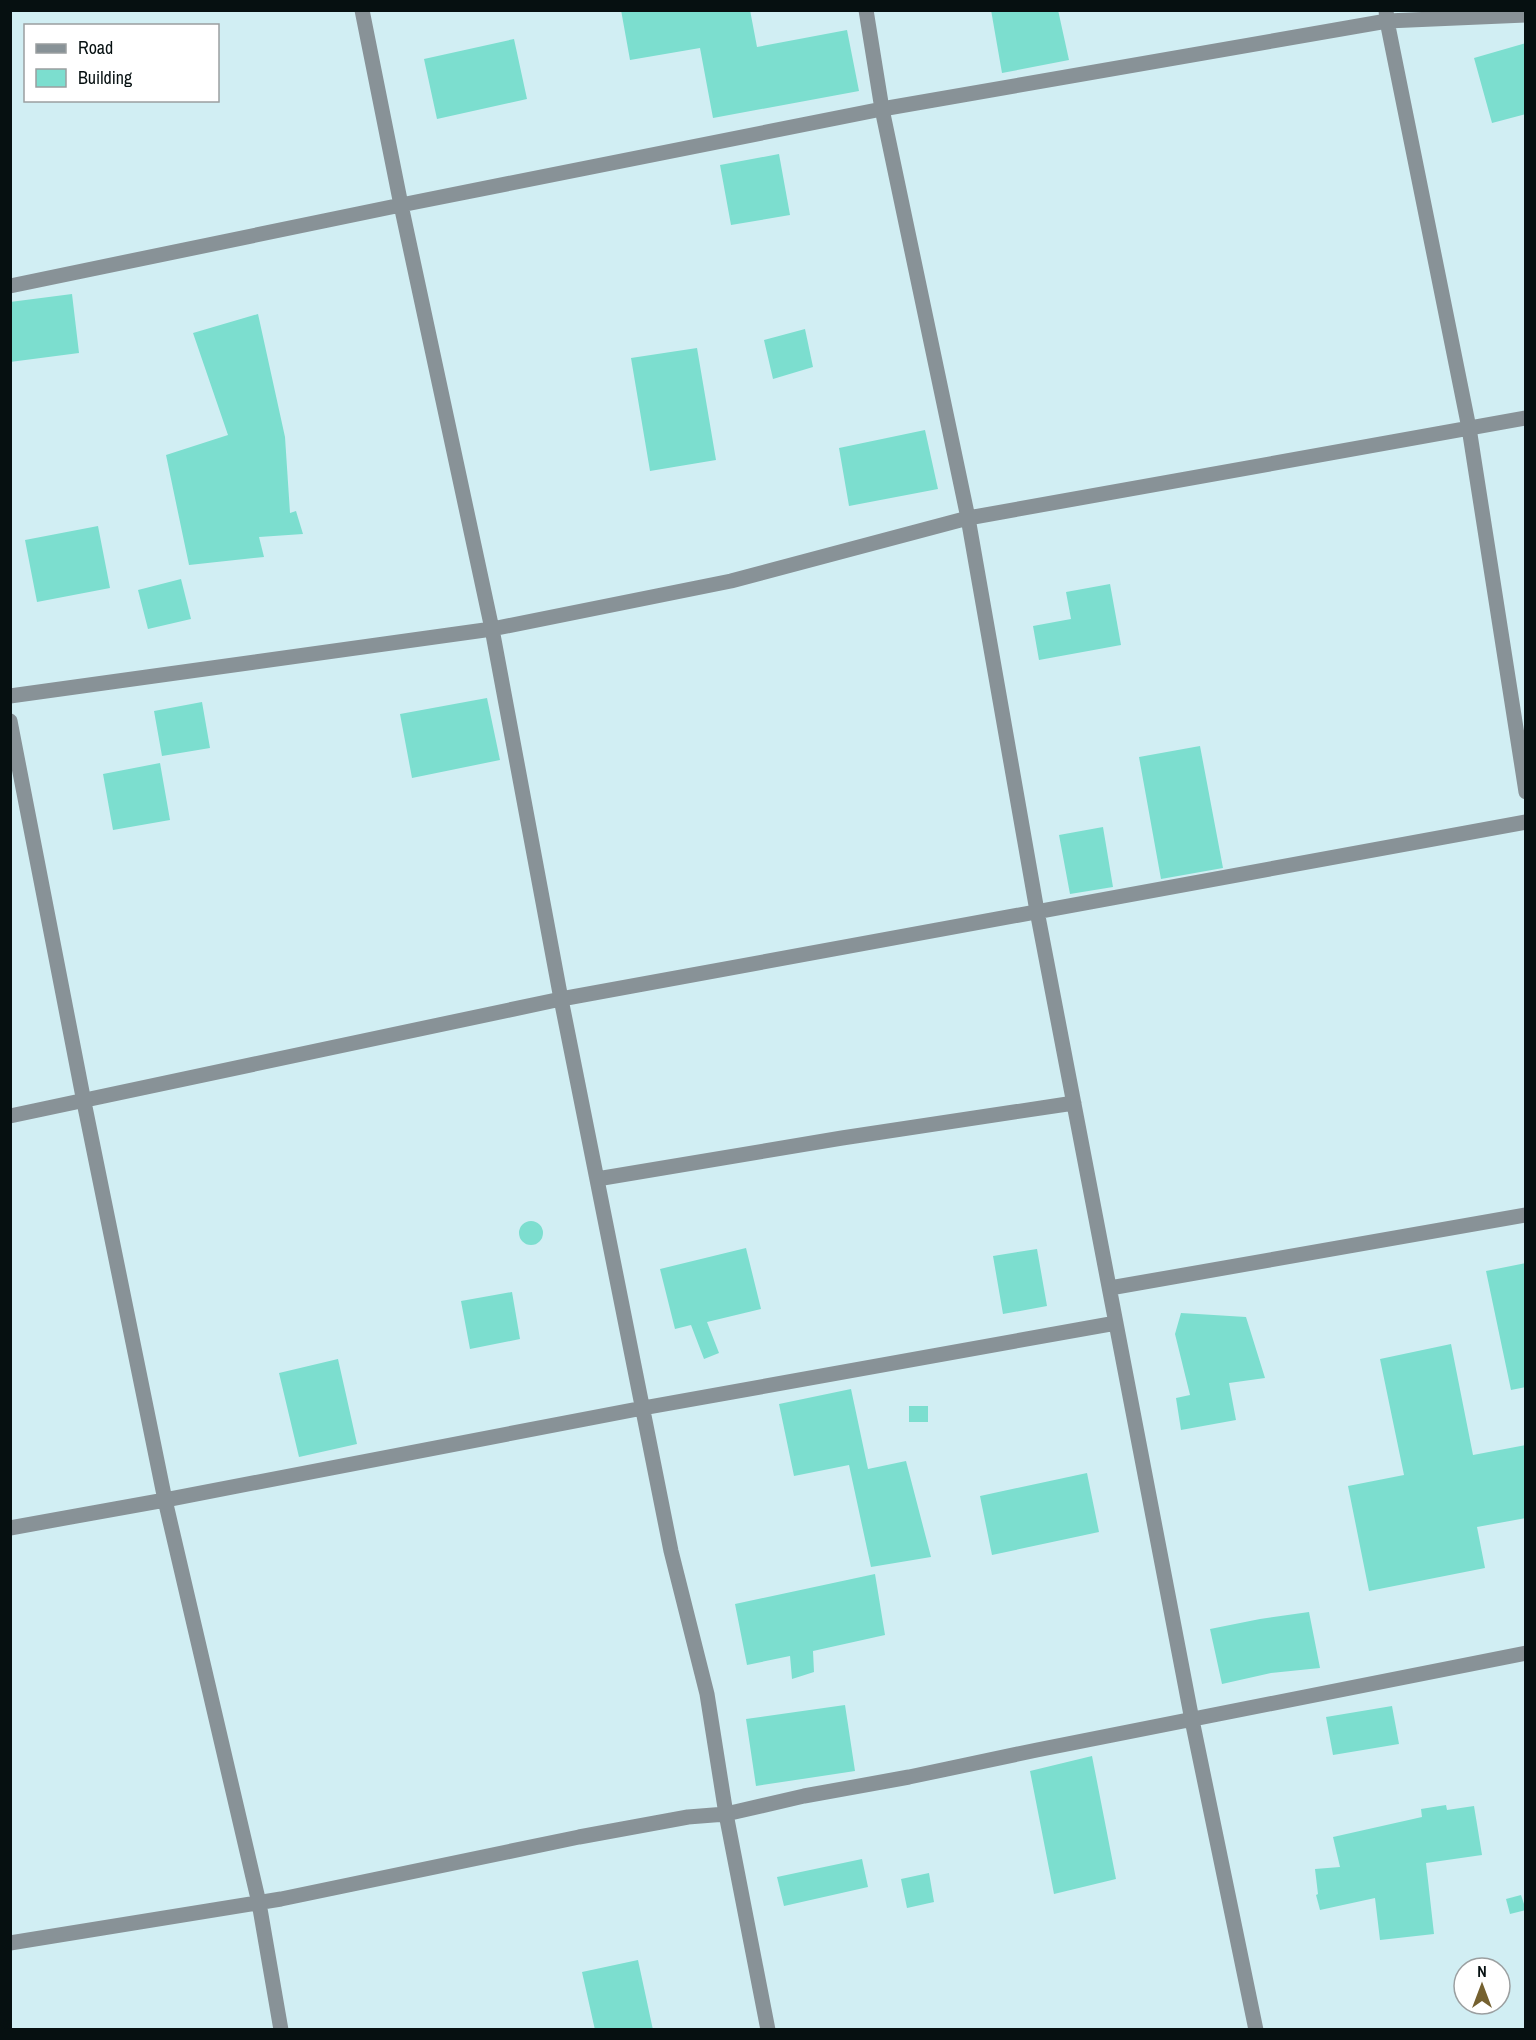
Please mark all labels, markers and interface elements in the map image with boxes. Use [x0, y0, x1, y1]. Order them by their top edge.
legend [24, 24, 219, 102]
text: Road [78, 35, 113, 60]
text: Building [78, 65, 133, 90]
north arrow [1452, 1956, 1512, 2016]
text: N [1477, 1960, 1487, 1982]

